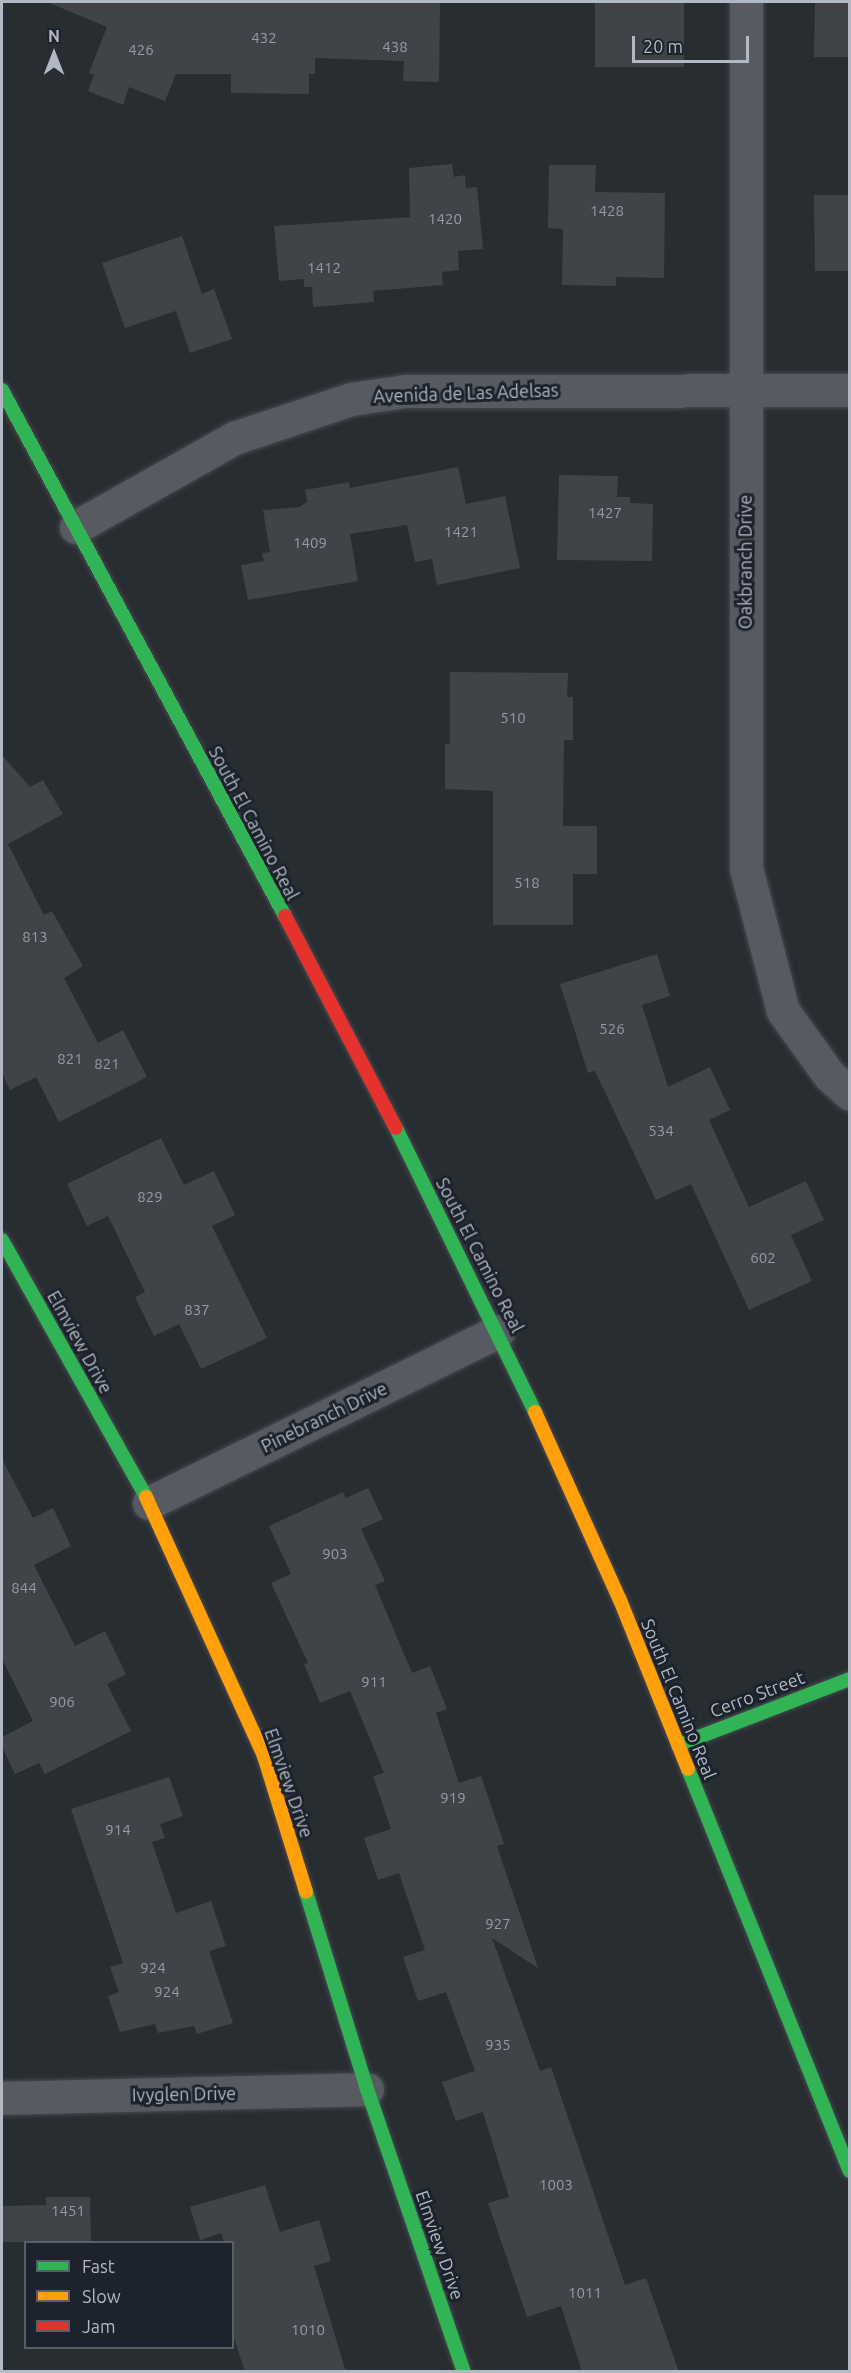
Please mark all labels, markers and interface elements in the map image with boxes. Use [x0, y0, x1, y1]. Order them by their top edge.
north arrow [24, 24, 84, 84]
scale bar [635, 24, 752, 62]
text: N [48, 27, 60, 45]
house number: 432 [251, 29, 277, 47]
text: 20 m [643, 36, 683, 56]
house number: 438 [382, 38, 408, 56]
house number: 426 [128, 41, 154, 59]
house number: 1428 [590, 202, 624, 220]
house number: 1420 [428, 210, 462, 228]
house number: 1412 [307, 259, 341, 277]
street label: Avenida de Las Adelsas [373, 379, 559, 407]
street label: Oakbranch Drive [734, 495, 756, 629]
house number: 1427 [588, 504, 622, 522]
house number: 1421 [444, 523, 478, 541]
house number: 1409 [293, 534, 327, 552]
house number: 510 [500, 709, 526, 727]
street label: South El Camino Real [204, 742, 304, 904]
house number: 518 [514, 874, 540, 892]
house number: 813 [22, 928, 48, 946]
house number: 526 [599, 1020, 625, 1038]
house number: 821 [57, 1050, 83, 1068]
house number: 821 [94, 1055, 120, 1073]
house number: 534 [648, 1122, 674, 1140]
street label: South El Camino Real [432, 1174, 528, 1336]
house number: 829 [137, 1188, 163, 1206]
house number: 602 [750, 1249, 776, 1267]
street label: Elmview Drive [43, 1287, 117, 1397]
house number: 837 [184, 1301, 210, 1319]
street label: Pinebranch Drive [257, 1377, 391, 1457]
house number: 903 [322, 1545, 348, 1563]
house number: 844 [11, 1579, 37, 1597]
street label: South El Camino Real [637, 1616, 721, 1782]
street label: Cerro Street [707, 1666, 807, 1722]
house number: 911 [361, 1673, 387, 1691]
house number: 906 [49, 1693, 75, 1711]
street label: Elmview Drive [260, 1726, 318, 1840]
house number: 919 [440, 1789, 466, 1807]
house number: 914 [105, 1821, 131, 1839]
house number: 927 [485, 1915, 511, 1933]
house number: 924 [140, 1959, 166, 1977]
house number: 924 [154, 1983, 180, 2001]
house number: 935 [485, 2036, 511, 2054]
street label: Ivyglen Drive [132, 2082, 236, 2106]
house number: 1003 [539, 2176, 573, 2194]
street label: Elmview Drive [411, 2188, 469, 2302]
house number: 1451 [51, 2202, 85, 2220]
legend [24, 2241, 234, 2349]
text: Fast [82, 2256, 115, 2276]
house number: 1011 [568, 2284, 602, 2302]
text: Slow [82, 2286, 121, 2306]
text: Jam [82, 2316, 116, 2336]
house number: 1010 [291, 2321, 325, 2339]

